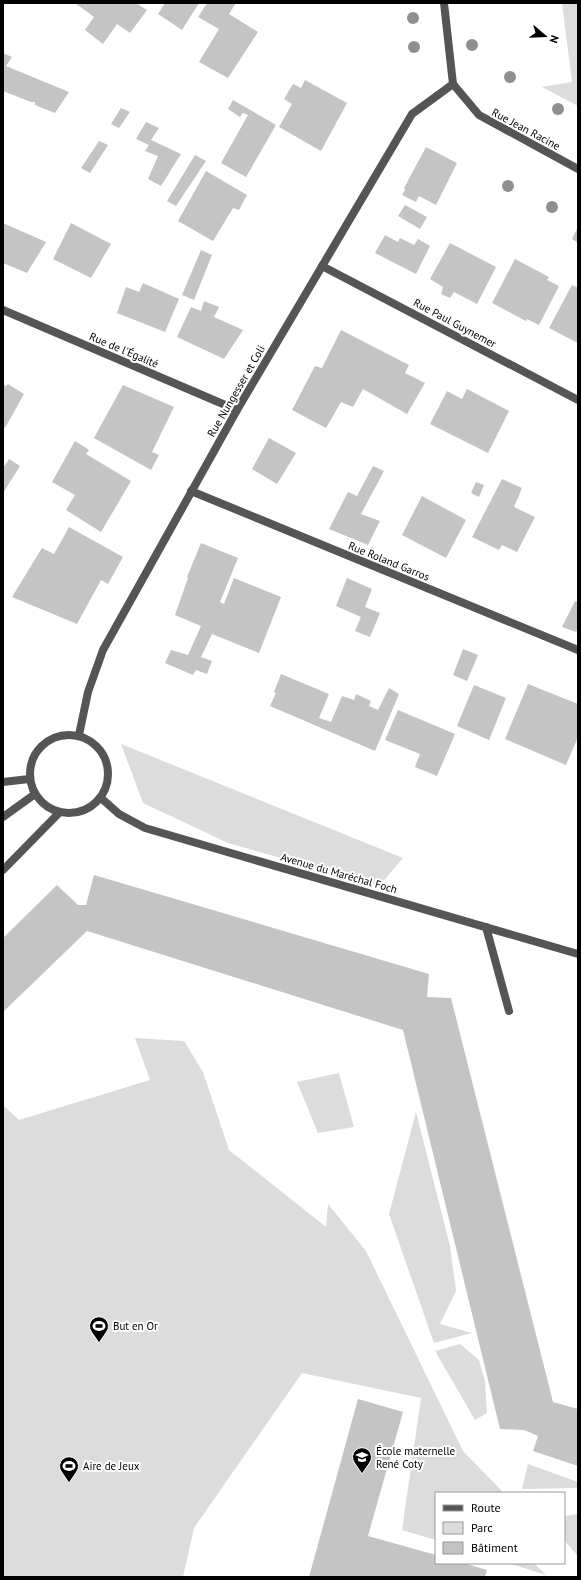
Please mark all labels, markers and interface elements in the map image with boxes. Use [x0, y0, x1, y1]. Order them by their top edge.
north arrow [525, 16, 565, 56]
text: N [547, 34, 562, 45]
street label: Rue Jean Racine [489, 105, 563, 153]
street label: Rue Paul Guynemer [411, 295, 499, 351]
street label: Rue de l'Égalité [87, 329, 161, 371]
street label: Rue Nungesser et Coli [204, 343, 268, 439]
street label: Rue Roland Garros [346, 538, 432, 584]
street label: Avenue du Maréchal Foch [279, 850, 399, 896]
sports icon: But en Or [88, 1315, 110, 1343]
place label: But en Or [113, 1319, 158, 1333]
place label: École maternelle René Coty [376, 1444, 456, 1471]
school or university icon: École maternelle René Coty [351, 1446, 373, 1474]
sports icon: Aire de Jeux [58, 1455, 80, 1483]
place label: Aire de Jeux [83, 1459, 140, 1473]
legend [435, 1492, 565, 1564]
text: Route [471, 1500, 501, 1515]
text: Parc [471, 1520, 493, 1535]
text: Bâtiment [471, 1540, 518, 1555]

